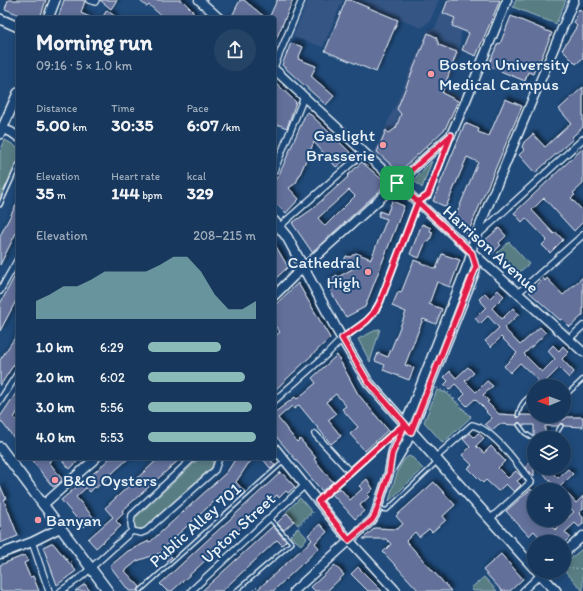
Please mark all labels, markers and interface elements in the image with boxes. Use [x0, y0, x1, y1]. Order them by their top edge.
text: Morning run [36, 29, 152, 56]
button: share [214, 29, 256, 71]
place label: Boston University Medical Campus [439, 54, 569, 94]
text: 09:16 · 5 × 1.0 km [36, 58, 132, 73]
marker: Boston University Medical Campus [426, 69, 436, 79]
text: Distance [36, 102, 77, 115]
text: Time [111, 102, 135, 115]
text: Pace [187, 102, 209, 115]
text: 5.00 [36, 115, 70, 135]
text: 30:35 [111, 115, 153, 135]
text: 6:07 [187, 115, 219, 135]
text: km [70, 121, 87, 134]
text: /km [219, 121, 240, 134]
place label: Gaslight Brasserie [306, 125, 376, 165]
marker: Gaslight Brasserie [378, 140, 388, 150]
pin [380, 166, 414, 200]
text: Elevation [36, 170, 80, 183]
text: Heart rate [111, 170, 160, 183]
text: kcal [187, 170, 206, 183]
icon: arrive [386, 172, 408, 194]
text: 35 [36, 183, 54, 203]
text: 144 [111, 183, 140, 203]
text: 329 [187, 183, 214, 203]
text: m [54, 189, 66, 202]
text: bpm [140, 189, 163, 202]
street label: Harrison Avenue [439, 201, 543, 297]
text: Elevation [36, 228, 88, 243]
text: 208–215 m [193, 228, 256, 243]
place label: Cathedral High [288, 252, 360, 292]
marker: Cathedral High [363, 267, 373, 277]
text: 1.0 km [36, 340, 73, 355]
text: 6:29 [100, 340, 124, 355]
text: 2.0 km [36, 370, 74, 385]
text: 6:02 [100, 370, 125, 385]
north arrow [527, 379, 571, 423]
map controls [527, 379, 571, 579]
text: 3.0 km [36, 400, 74, 415]
text: 5:56 [100, 400, 124, 415]
text: 4.0 km [36, 430, 75, 445]
text: 5:53 [100, 430, 124, 445]
button: layers [527, 431, 571, 475]
place label: B&G Oysters [63, 470, 157, 490]
marker: B&G Oysters [50, 475, 60, 485]
street label: Public Alley 701 [145, 479, 245, 571]
button: + [527, 483, 571, 527]
street label: Upton Street [197, 489, 279, 567]
place label: Banyan [46, 510, 102, 530]
marker: Banyan [33, 515, 43, 525]
button: − [527, 535, 571, 579]

